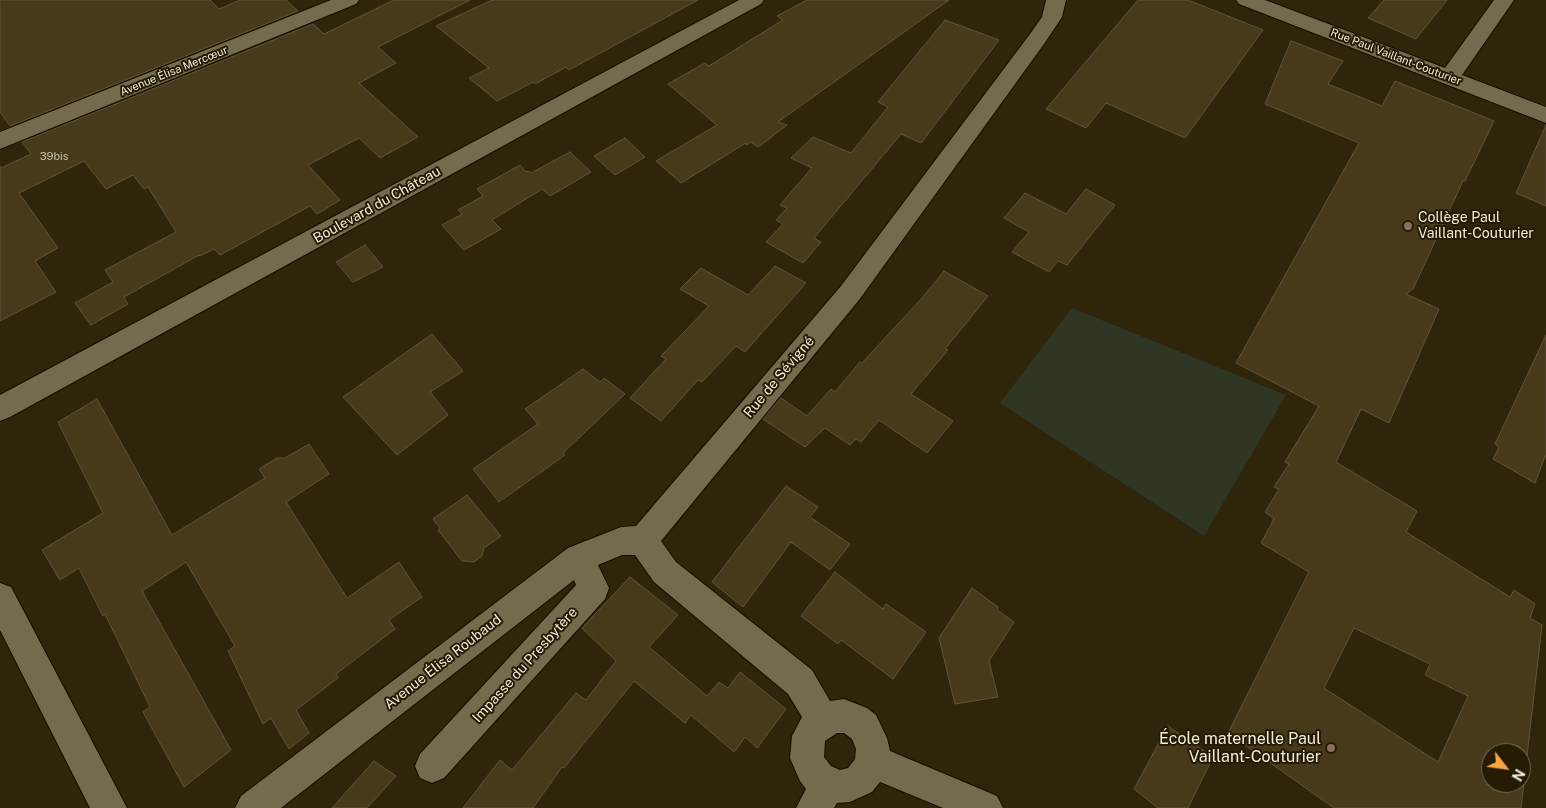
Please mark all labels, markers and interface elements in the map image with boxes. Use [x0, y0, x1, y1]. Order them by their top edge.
street label: Rue Paul Vaillant-Couturier [1329, 26, 1463, 88]
street label: Avenue Élisa Mercœur [118, 43, 230, 99]
house number: 39bis [40, 150, 68, 164]
street label: Boulevard du Château [310, 163, 444, 247]
place label: Collège Paul Vaillant-Couturier [1418, 210, 1534, 242]
marker: Collège Paul Vaillant-Couturier [1402, 220, 1414, 232]
street label: Rue de Sévigné [740, 333, 818, 421]
street label: Impasse du Presbytère [469, 604, 581, 726]
street label: Avenue Élisa Roubaud [381, 611, 505, 713]
place label: École maternelle Paul Vaillant-Couturier [1159, 729, 1321, 767]
marker: École maternelle Paul Vaillant-Couturier [1325, 742, 1337, 754]
north arrow [1481, 743, 1531, 793]
text: N [1508, 766, 1528, 784]

